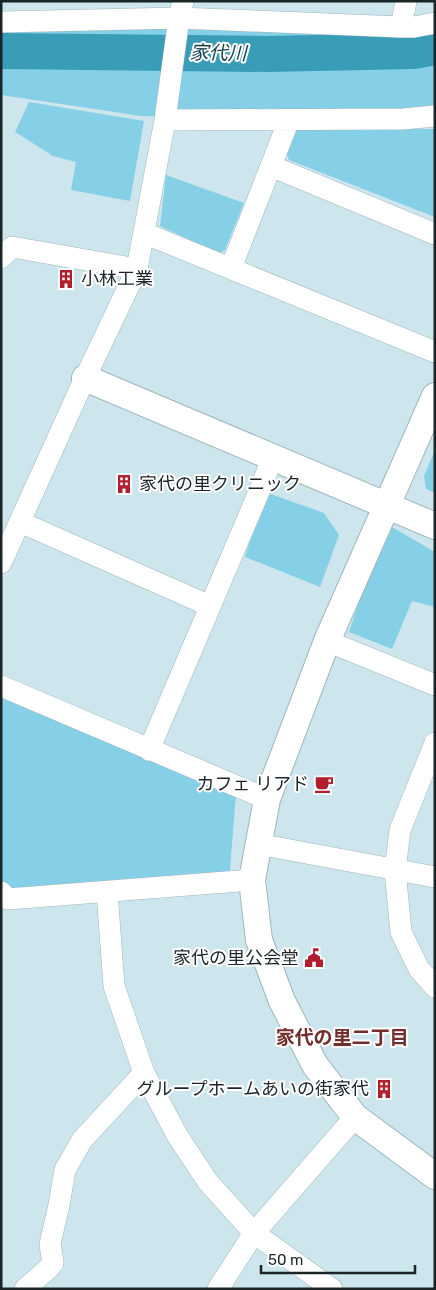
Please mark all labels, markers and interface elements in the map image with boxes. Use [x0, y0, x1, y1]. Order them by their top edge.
water label: 家代川 [189, 41, 249, 65]
building icon: 小林工業 [55, 268, 77, 290]
place label: 小林工業 [81, 268, 153, 290]
building icon: 家代の里クリニック [113, 473, 135, 495]
place label: 家代の里クリニック [139, 473, 301, 495]
place label: カフェ リアド [197, 773, 309, 795]
cafe icon: カフェ リアド [313, 773, 335, 795]
place label: 家代の里公会堂 [173, 947, 299, 969]
public building icon: 家代の里公会堂 [303, 947, 325, 969]
district label: 家代の里二丁目 [275, 1026, 409, 1049]
place label: グループホームあいの街家代 [137, 1078, 369, 1100]
building icon: グループホームあいの街家代 [373, 1078, 395, 1100]
scale bar [261, 1242, 415, 1274]
text: 50 m [268, 1251, 303, 1269]

